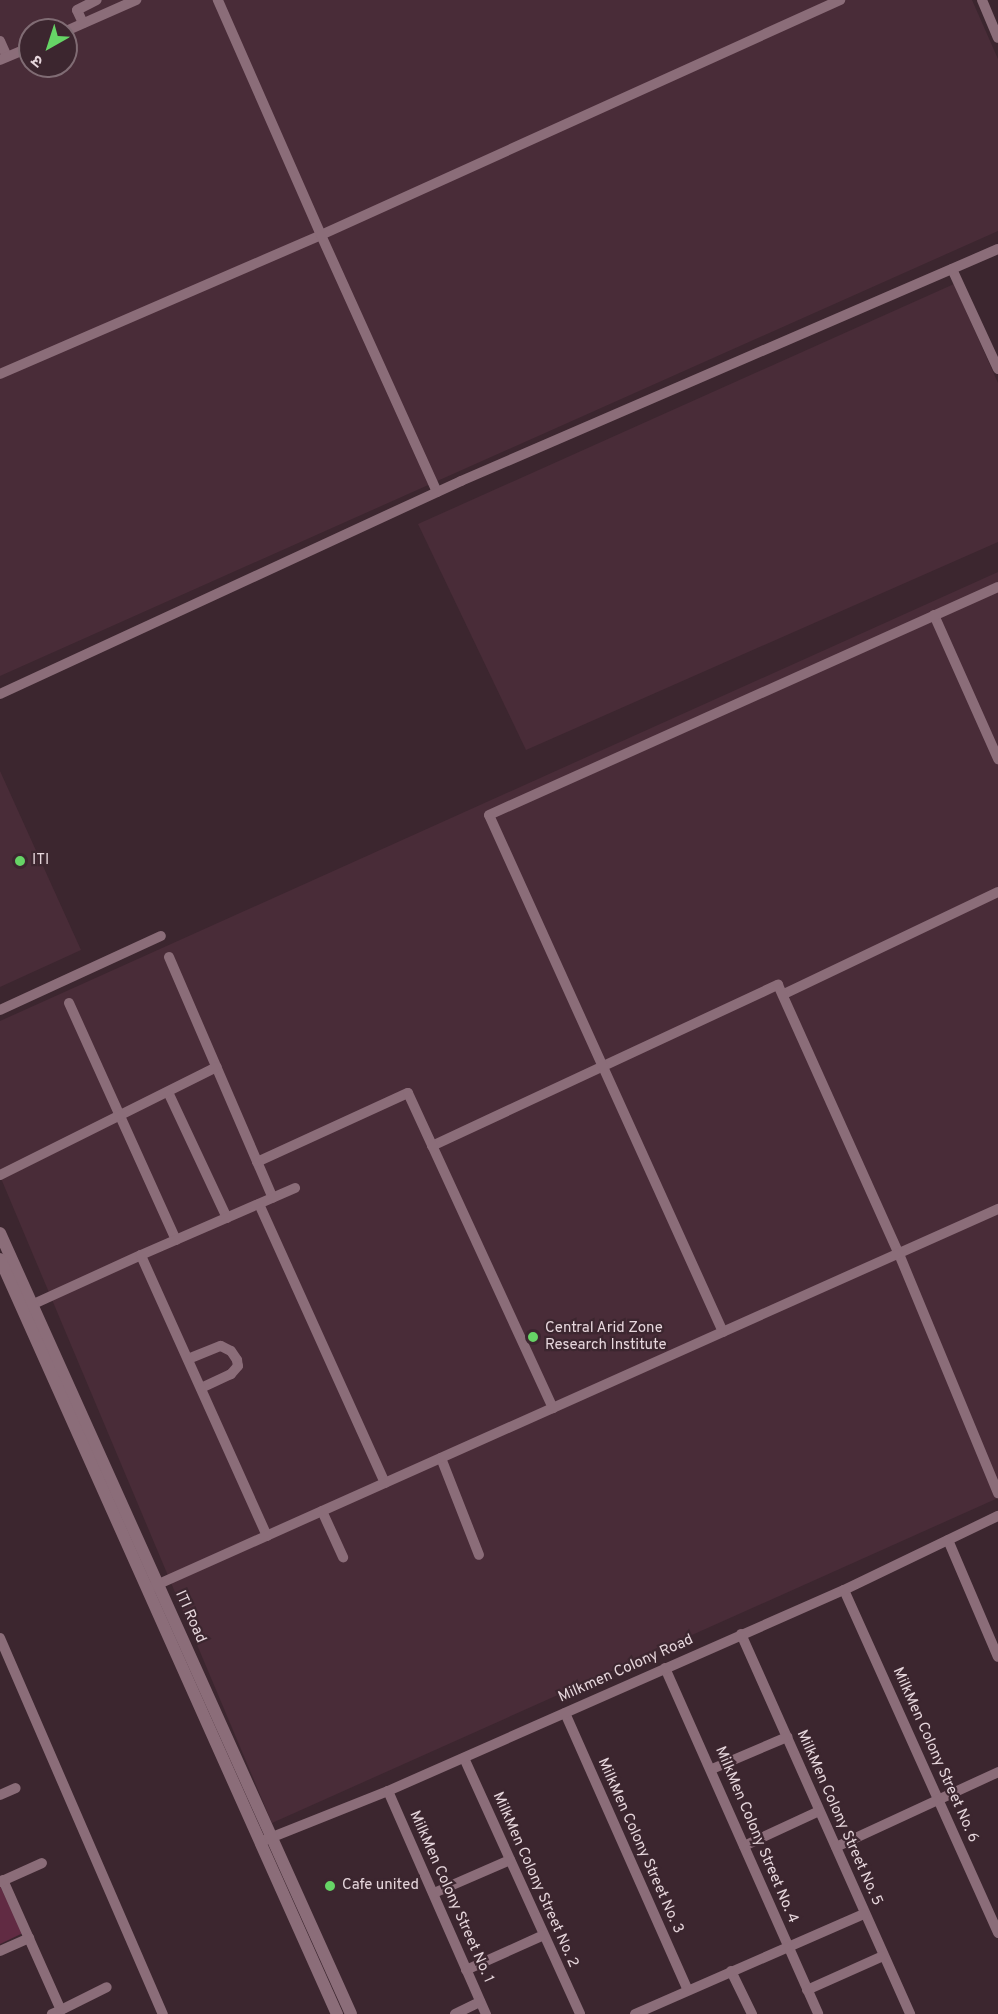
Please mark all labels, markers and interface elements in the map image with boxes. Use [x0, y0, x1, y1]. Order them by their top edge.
north arrow [18, 18, 78, 78]
text: उ [28, 50, 48, 71]
place label: ITI [32, 852, 49, 870]
marker: ITI [13, 854, 27, 868]
place label: Central Arid Zone Research Institute [545, 1319, 666, 1354]
marker: Central Arid Zone Research Institute [526, 1330, 540, 1344]
street label: ITI Road [171, 1588, 209, 1646]
street label: Milkmen Colony Road [556, 1631, 696, 1707]
street label: MilkMen Colony Street No. 6 [888, 1665, 982, 1845]
street label: MilkMen Colony Street No. 5 [792, 1727, 886, 1909]
street label: MilkMen Colony Street No. 4 [711, 1744, 801, 1926]
street label: MilkMen Colony Street No. 3 [593, 1756, 687, 1936]
street label: MilkMen Colony Street No. 2 [488, 1789, 582, 1971]
street label: MilkMen Colony Street No. 1 [405, 1808, 497, 1986]
place label: Cafe united [342, 1877, 419, 1895]
marker: Cafe united [323, 1879, 337, 1893]

